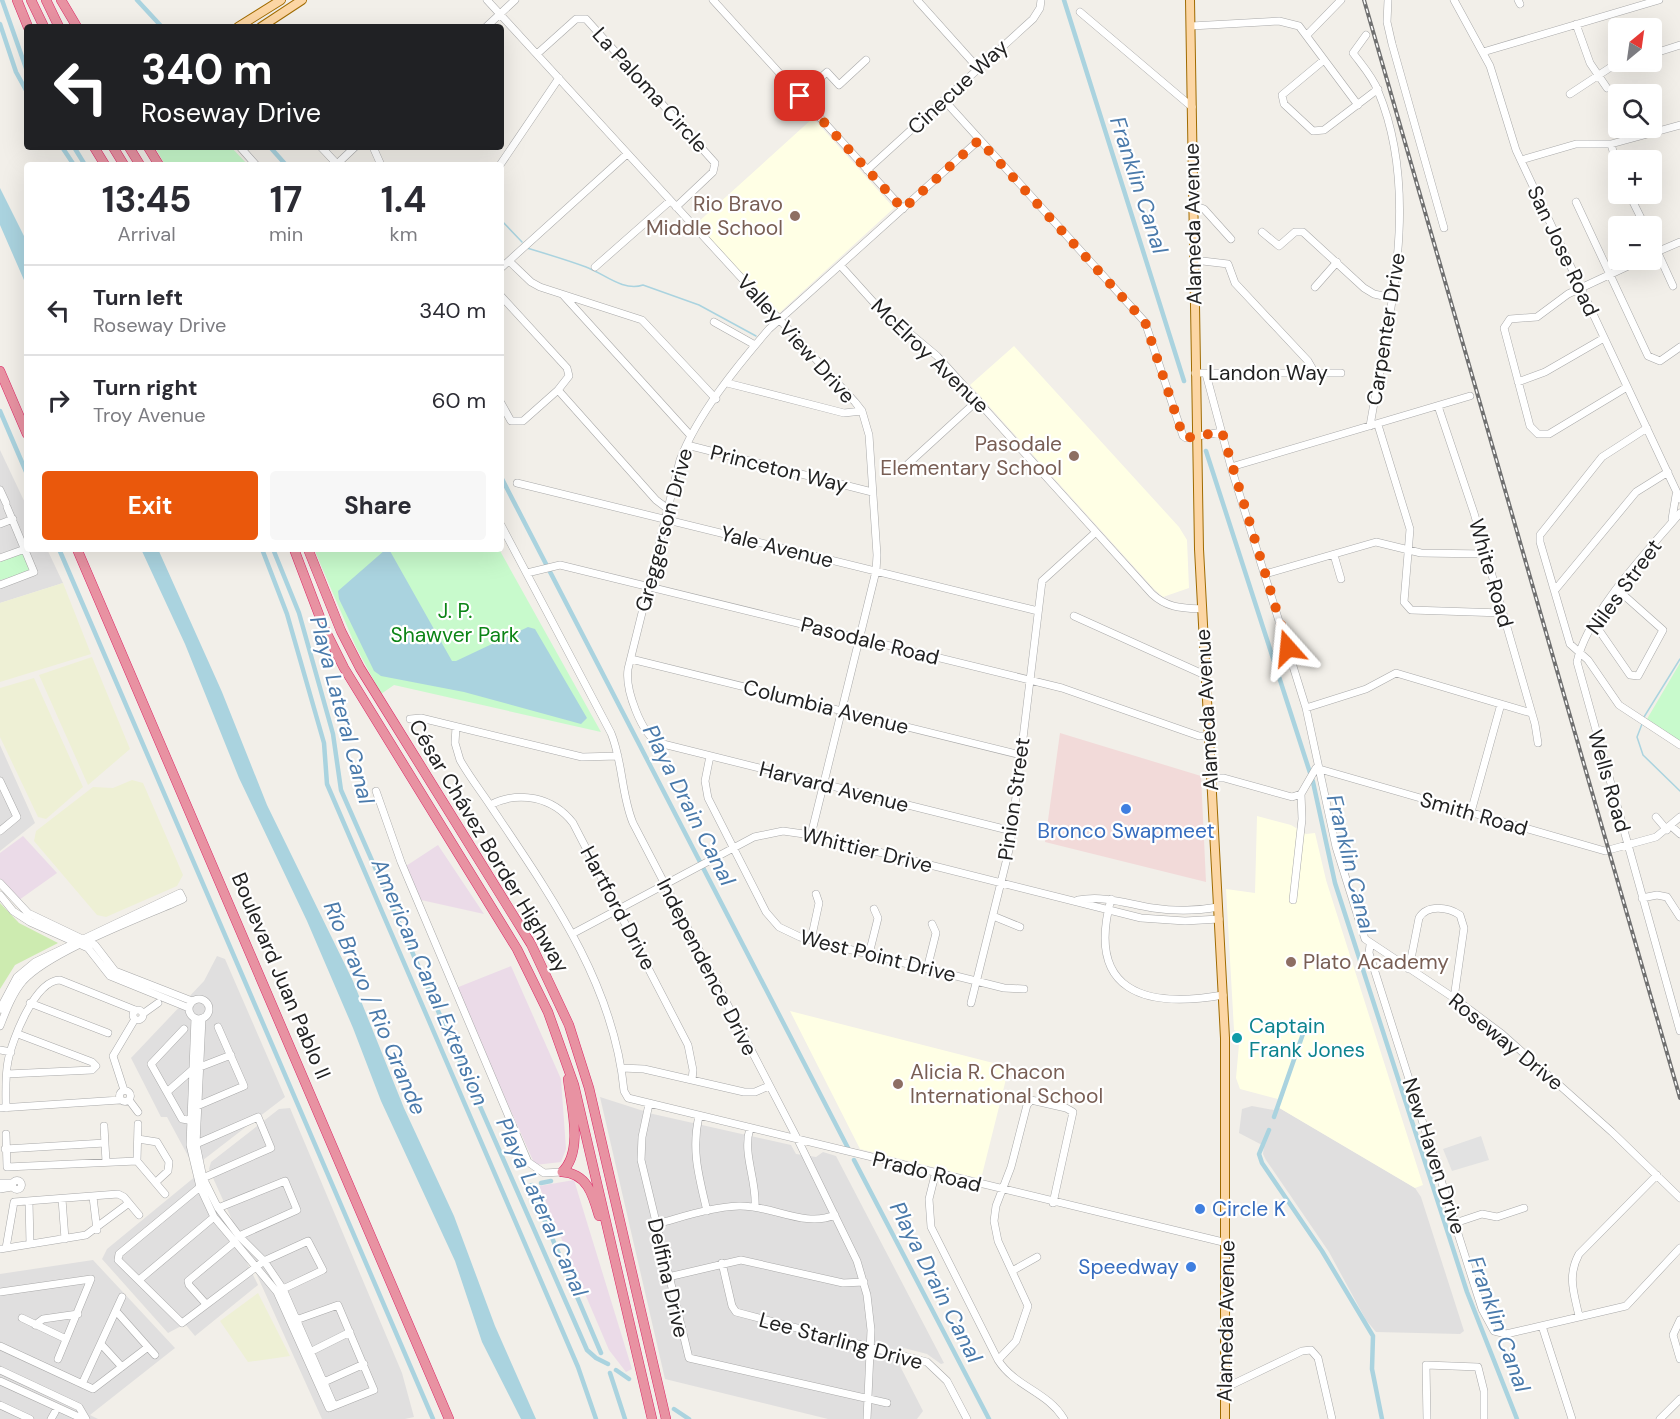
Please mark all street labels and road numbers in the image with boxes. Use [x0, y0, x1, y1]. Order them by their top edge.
street label: La Paloma Circle [586, 21, 714, 159]
street label: Cinecue Way [902, 33, 1014, 141]
street label: Alameda Avenue [1178, 143, 1208, 305]
street label: San Jose Road [1520, 181, 1606, 321]
street label: Carpenter Drive [1360, 251, 1412, 407]
street label: Valley View Drive [731, 269, 861, 409]
street label: McElroy Avenue [865, 293, 995, 420]
street label: Landon Way [1208, 359, 1328, 387]
street label: Princeton Way [707, 438, 851, 500]
street label: Greggerson Drive [629, 445, 699, 615]
street label: White Road [1462, 515, 1520, 631]
street label: Yale Avenue [718, 519, 837, 575]
street label: Niles Street [1580, 534, 1668, 640]
street label: Pasodale Road [798, 610, 942, 672]
street label: Alameda Avenue [1189, 628, 1225, 792]
street label: Columbia Avenue [740, 673, 912, 741]
street label: César Chávez Border Highway [402, 714, 576, 978]
street label: Wells Road [1581, 726, 1637, 836]
street label: Pinion Street [992, 736, 1036, 862]
street label: Harvard Avenue [756, 755, 912, 819]
street label: Smith Road [1417, 785, 1531, 843]
street label: Whittier Drive [799, 820, 935, 880]
street label: Hartford Drive [574, 841, 662, 975]
street label: Boulevard Juan Pablo II [225, 868, 337, 1084]
street label: Independence Drive [650, 874, 764, 1061]
street label: West Point Drive [797, 923, 959, 989]
street label: Roseway Drive [1443, 987, 1569, 1097]
street label: New Haven Drive [1396, 1074, 1472, 1238]
street label: Prado Road [870, 1145, 984, 1199]
street label: Delfina Drive [641, 1216, 695, 1340]
street label: Alameda Avenue [1211, 1240, 1241, 1402]
street label: Lee Starling Drive [756, 1306, 926, 1376]

